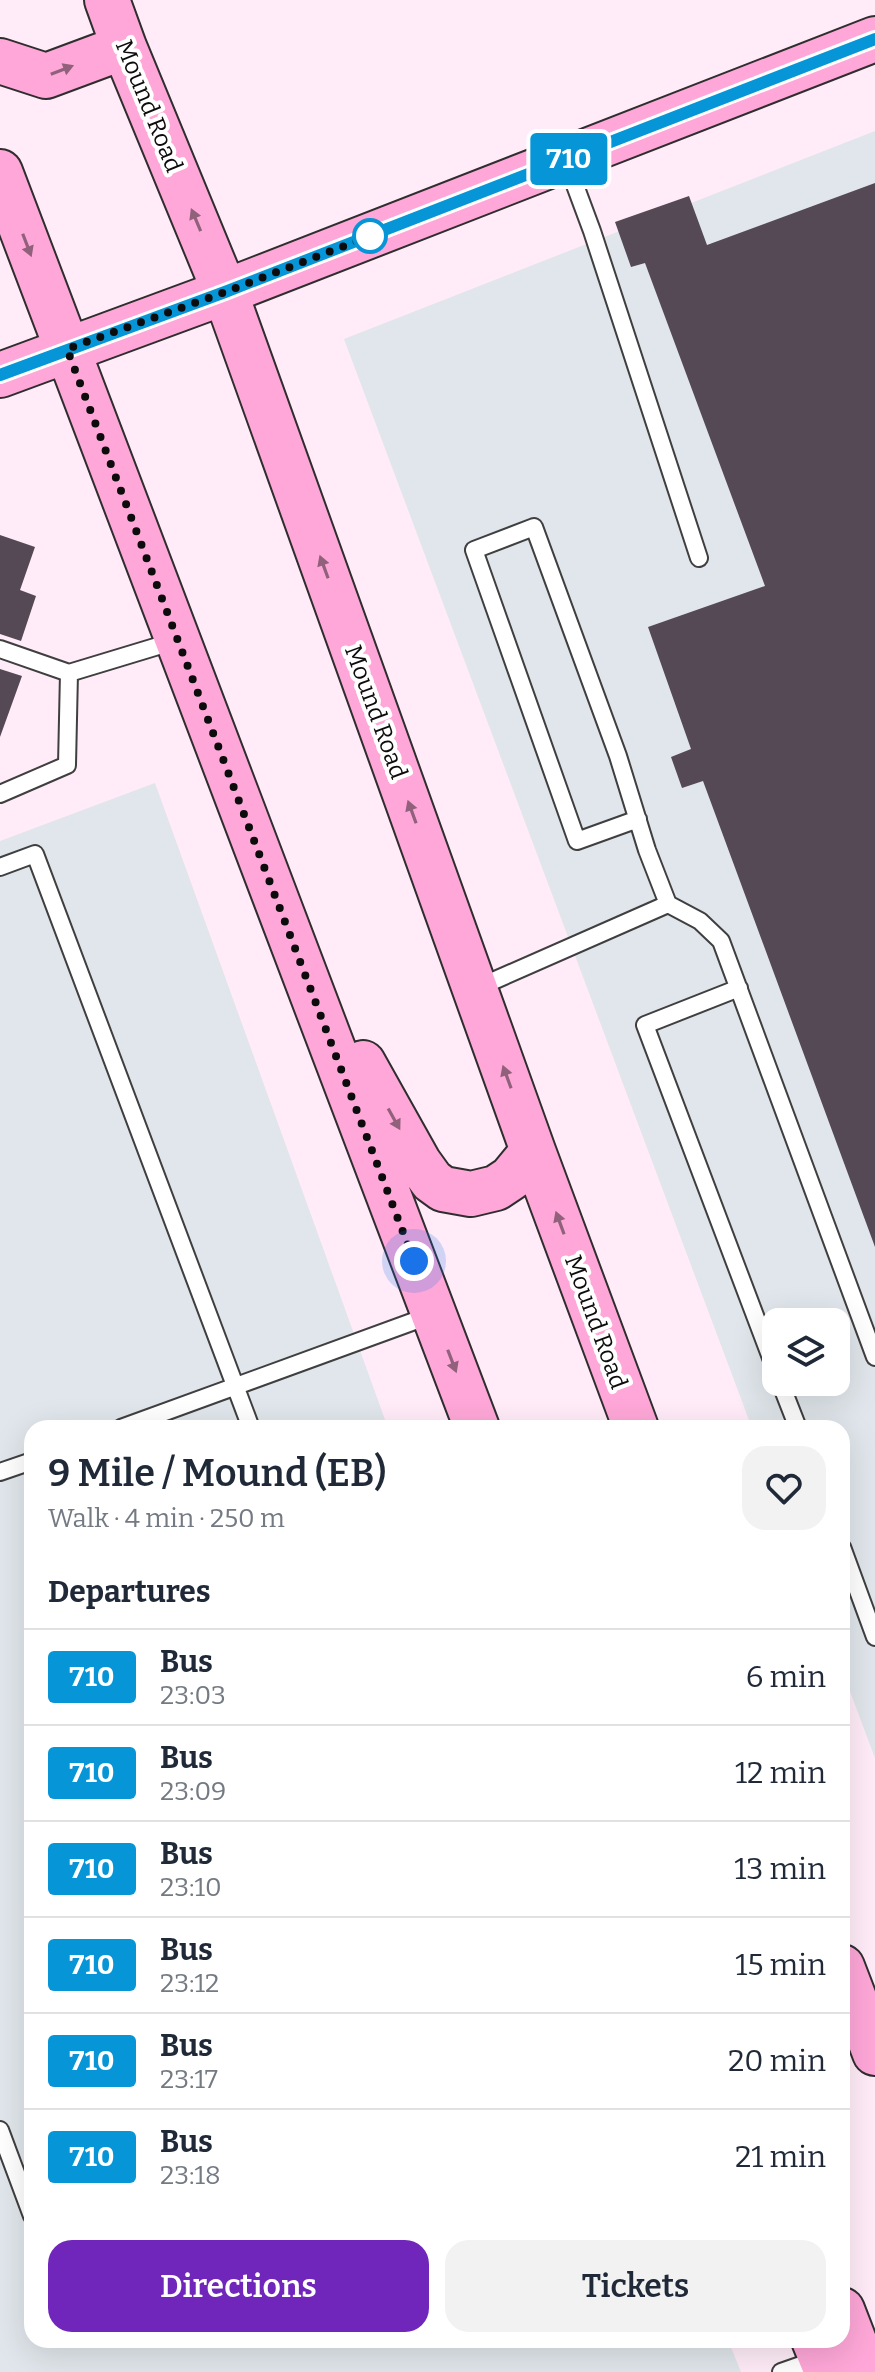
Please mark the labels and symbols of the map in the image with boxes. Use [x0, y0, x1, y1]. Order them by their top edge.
street label: Mound Road [110, 36, 188, 176]
one-way arrow [50, 63, 74, 76]
line badge: 710 [523, 133, 615, 185]
one-way arrow [189, 208, 202, 232]
unlabelled marker [353, 219, 387, 253]
one-way arrow [21, 233, 34, 257]
one-way arrow [317, 555, 330, 579]
street label: Mound Road [339, 641, 413, 783]
one-way arrow [405, 800, 418, 824]
one-way arrow [500, 1065, 513, 1089]
one-way arrow [387, 1108, 401, 1130]
one-way arrow [553, 1211, 566, 1235]
your location [394, 1241, 434, 1281]
street label: Mound Road [559, 1251, 633, 1393]
one-way arrow [446, 1349, 459, 1373]

